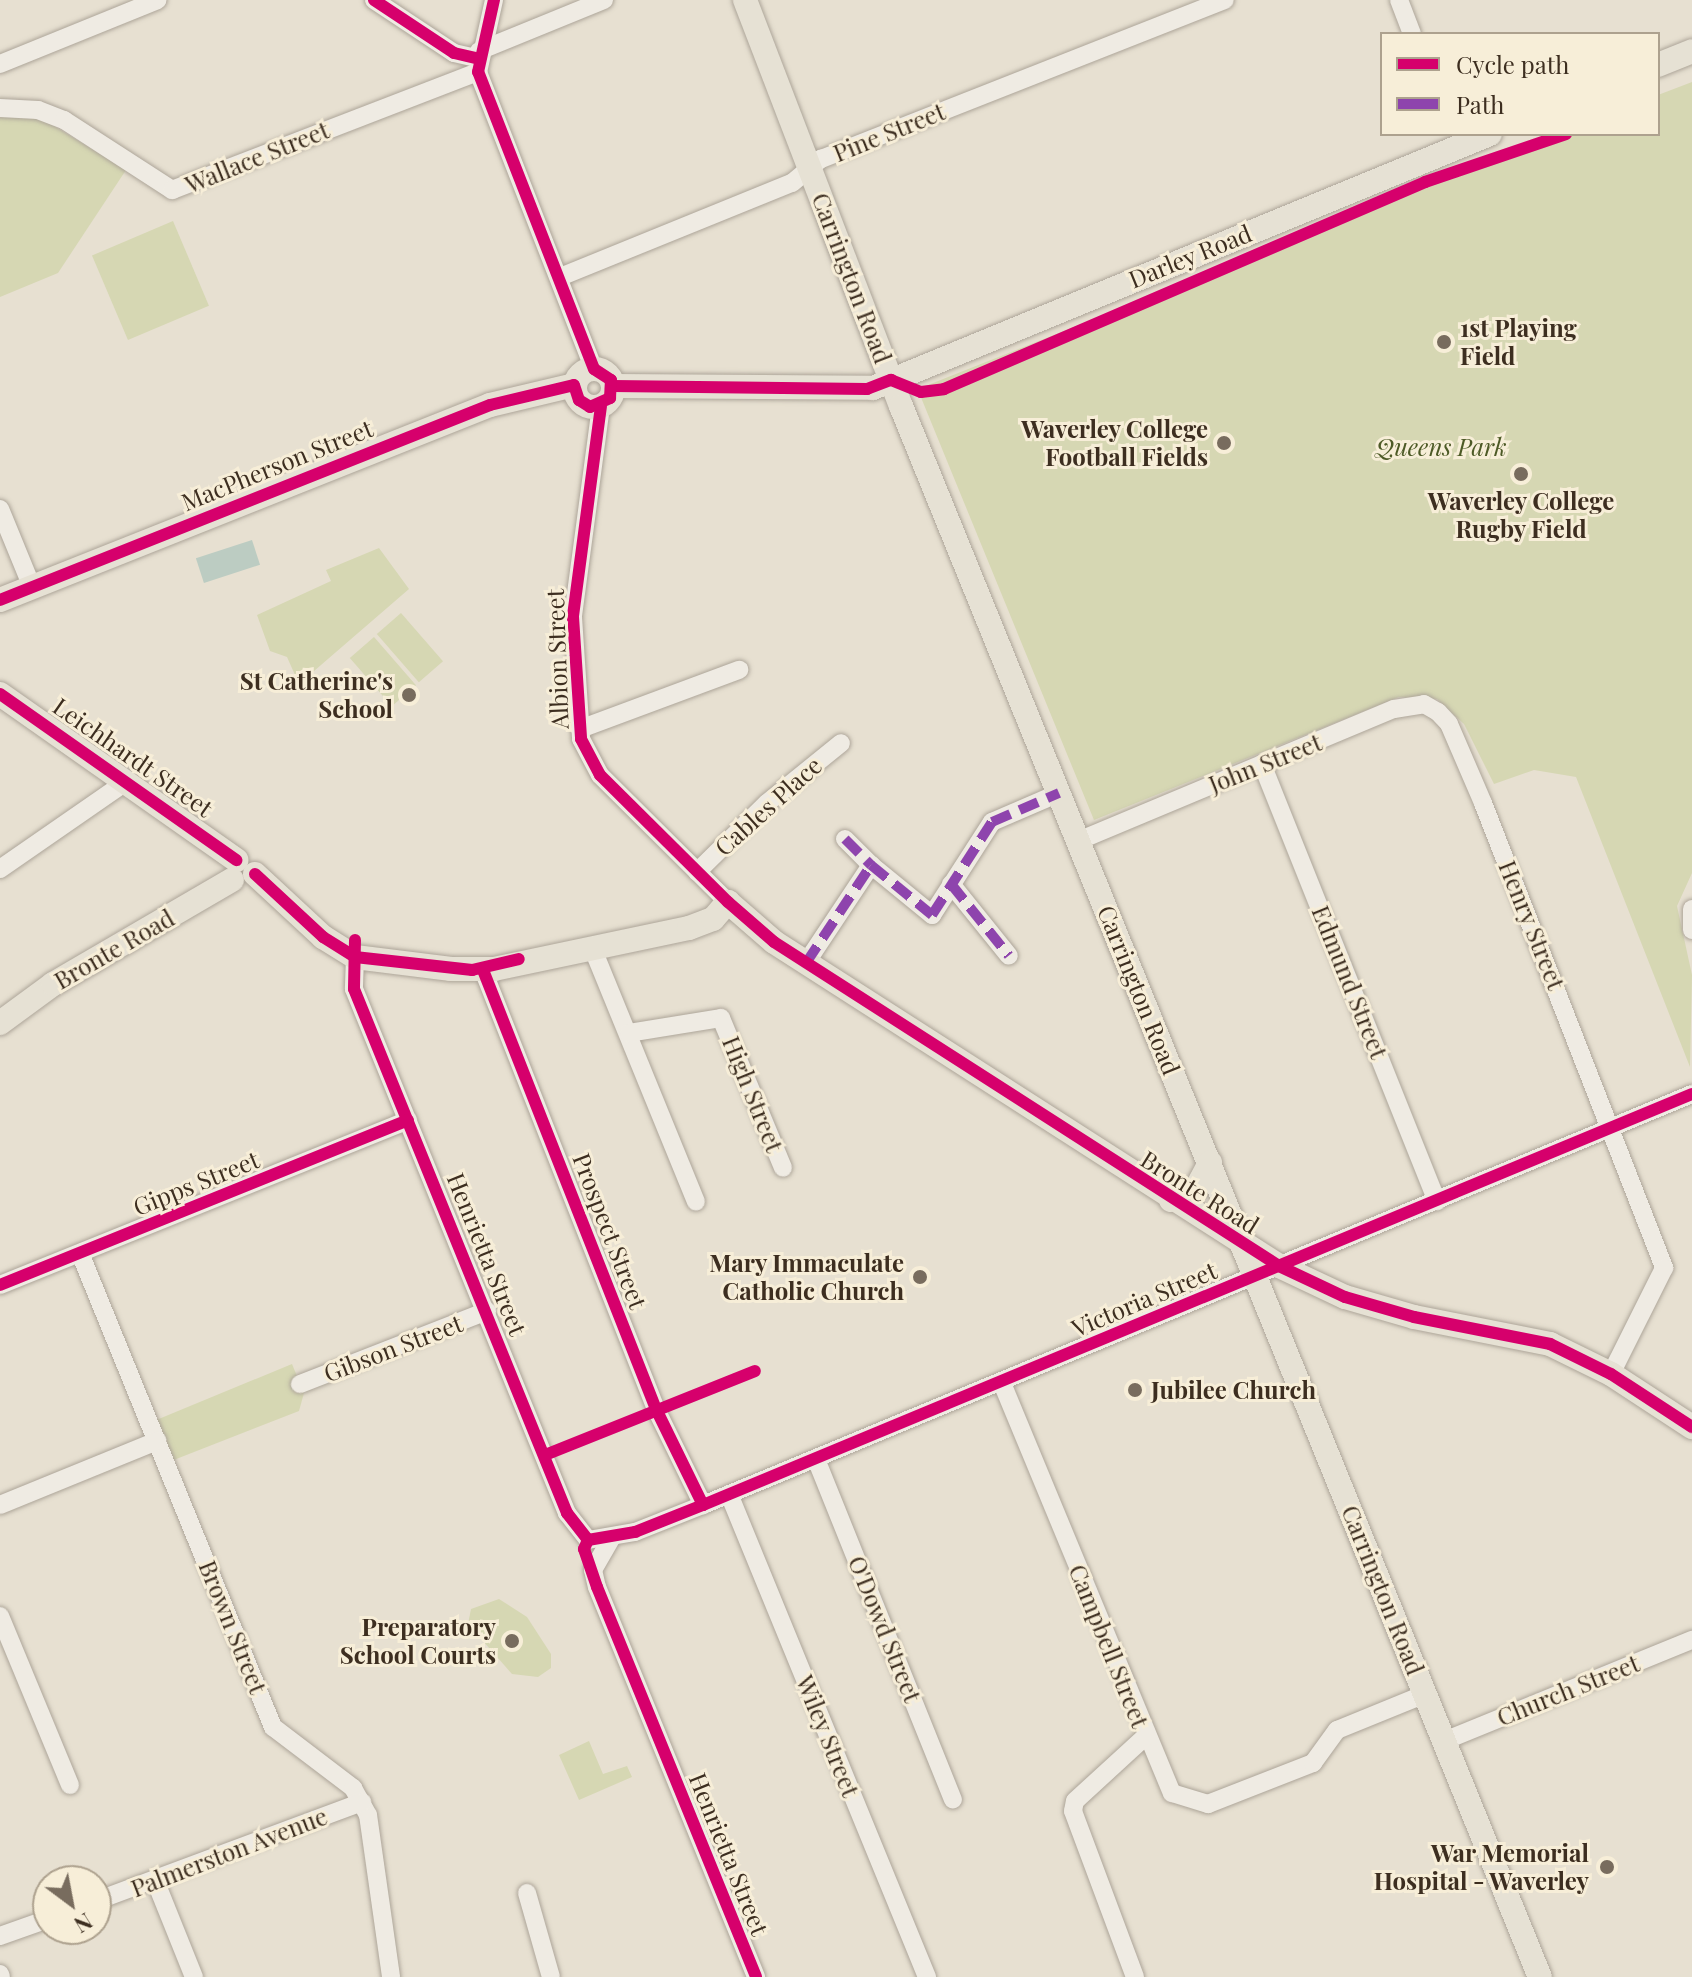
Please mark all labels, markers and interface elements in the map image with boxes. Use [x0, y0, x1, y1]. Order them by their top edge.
legend [1380, 32, 1660, 136]
text: Cycle path [1456, 48, 1569, 80]
text: Path [1456, 88, 1504, 120]
street label: Pine Street [829, 97, 949, 167]
street label: Wallace Street [181, 115, 333, 199]
street label: Carrington Road [806, 189, 898, 367]
street label: Darley Road [1124, 218, 1256, 294]
place label: 1st Playing Field [1460, 314, 1577, 370]
marker: 1st Playing Field [1435, 333, 1453, 351]
street label: MacPherson Street [177, 413, 377, 517]
place label: Waverley College Football Fields [1021, 415, 1208, 471]
park label: Queens Park [1375, 433, 1507, 461]
marker: Waverley College Football Fields [1215, 434, 1233, 452]
marker: Waverley College Rugby Field [1512, 465, 1530, 483]
place label: Waverley College Rugby Field [1427, 487, 1615, 543]
street label: Albion Street [540, 588, 574, 730]
place label: St Catherine's School [240, 667, 393, 723]
marker: St Catherine's School [400, 686, 418, 704]
street label: Leichhardt Street [48, 691, 218, 823]
street label: John Street [1204, 727, 1326, 799]
street label: Cables Place [709, 751, 827, 861]
street label: Henry Street [1493, 856, 1571, 994]
street label: Carrington Road [1092, 901, 1186, 1079]
street label: Edmund Street [1306, 901, 1394, 1063]
street label: Bronte Road [49, 903, 179, 995]
street label: High Street [717, 1032, 789, 1156]
street label: Bronte Road [1136, 1144, 1264, 1240]
street label: Gipps Street [129, 1145, 263, 1221]
street label: Prospect Street [567, 1149, 653, 1313]
street label: Henrietta Street [441, 1169, 533, 1339]
place label: Mary Immaculate Catholic Church [709, 1249, 904, 1305]
street label: Victoria Street [1067, 1255, 1221, 1343]
marker: Mary Immaculate Catholic Church [911, 1268, 929, 1286]
street label: Gibson Street [320, 1308, 466, 1388]
place label: Jubilee Church [1151, 1376, 1316, 1404]
marker: Jubilee Church [1126, 1381, 1144, 1399]
street label: Carrington Road [1336, 1501, 1430, 1679]
street label: O'Dowd Street [843, 1552, 927, 1706]
street label: Brown Street [193, 1556, 273, 1698]
street label: Campbell Street [1063, 1560, 1155, 1732]
place label: Preparatory School Courts [340, 1613, 496, 1669]
marker: Preparatory School Courts [503, 1632, 521, 1650]
street label: Church Street [1493, 1648, 1643, 1732]
street label: Wiley Street [790, 1671, 866, 1801]
street label: Henrietta Street [683, 1769, 775, 1939]
street label: Palmerston Avenue [126, 1801, 332, 1903]
place label: War Memorial Hospital - Waverley [1373, 1839, 1589, 1895]
marker: War Memorial Hospital - Waverley [1596, 1856, 1618, 1878]
north arrow [32, 1865, 112, 1945]
text: N [69, 1907, 98, 1941]

